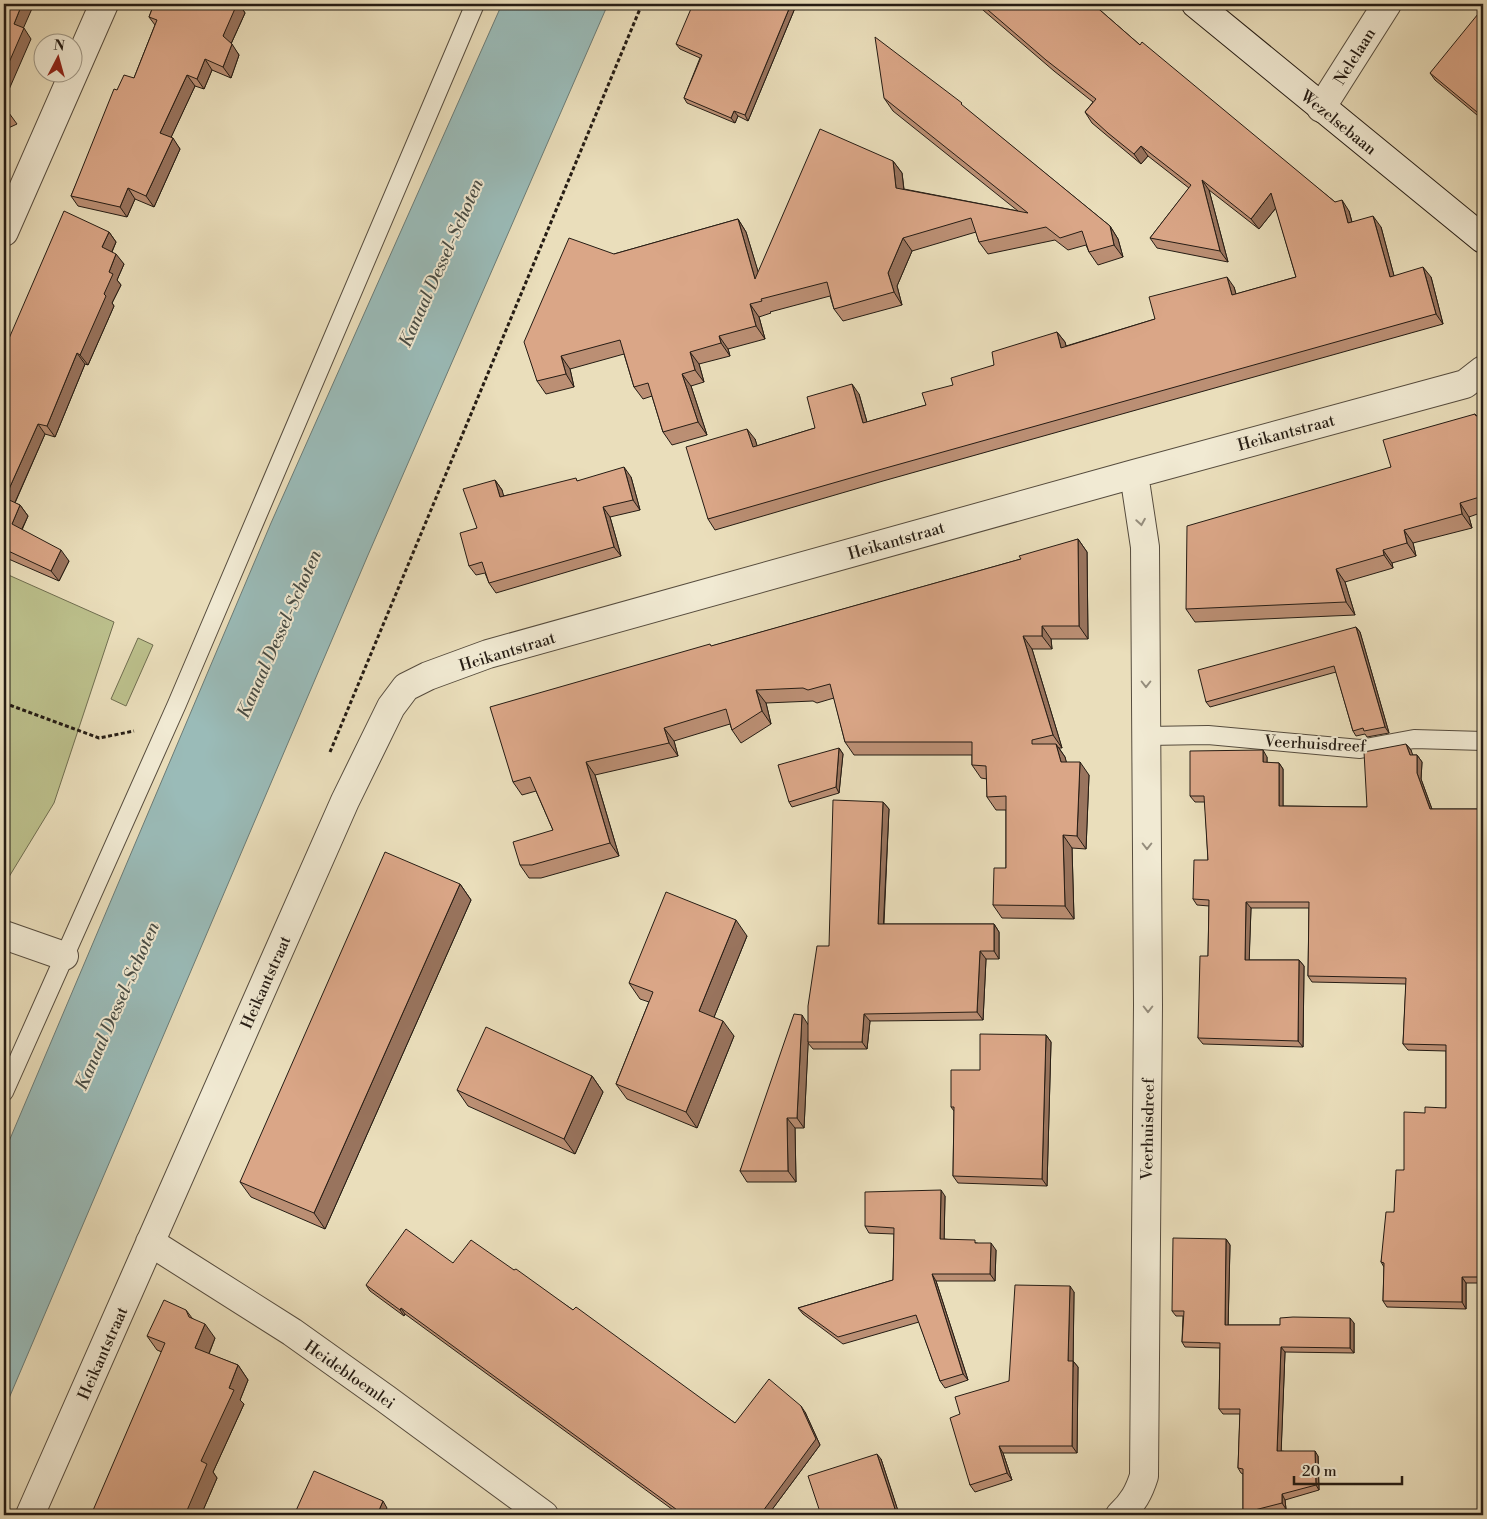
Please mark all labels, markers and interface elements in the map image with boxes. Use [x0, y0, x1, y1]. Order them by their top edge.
street label: Nelelaan [1330, 24, 1380, 89]
north arrow [32, 32, 82, 82]
text: N [53, 37, 66, 56]
street label: Wezelsebaan [1296, 85, 1381, 160]
water label: Kanaal Dessel-Schoten [394, 175, 489, 351]
street label: Heikantstraat [1235, 410, 1337, 456]
street label: Heikantstraat [846, 517, 947, 564]
one-way arrow [1136, 517, 1146, 526]
water label: Kanaal Dessel-Schoten [232, 546, 327, 722]
street label: Heikantstraat [457, 628, 558, 676]
one-way arrow [1141, 680, 1151, 688]
street label: Veerhuisdreef [1263, 731, 1367, 757]
one-way arrow [1142, 843, 1152, 851]
water label: Kanaal Dessel-Schoten [70, 918, 165, 1094]
street label: Heikantstraat [236, 932, 295, 1032]
one-way arrow [1143, 1006, 1153, 1013]
street label: Veerhuisdreef [1137, 1077, 1159, 1181]
street label: Heikantstraat [73, 1303, 132, 1403]
street label: Heidebloemlei [300, 1336, 399, 1414]
scale bar [1294, 1454, 1402, 1486]
text: 20 m [1302, 1462, 1337, 1481]

